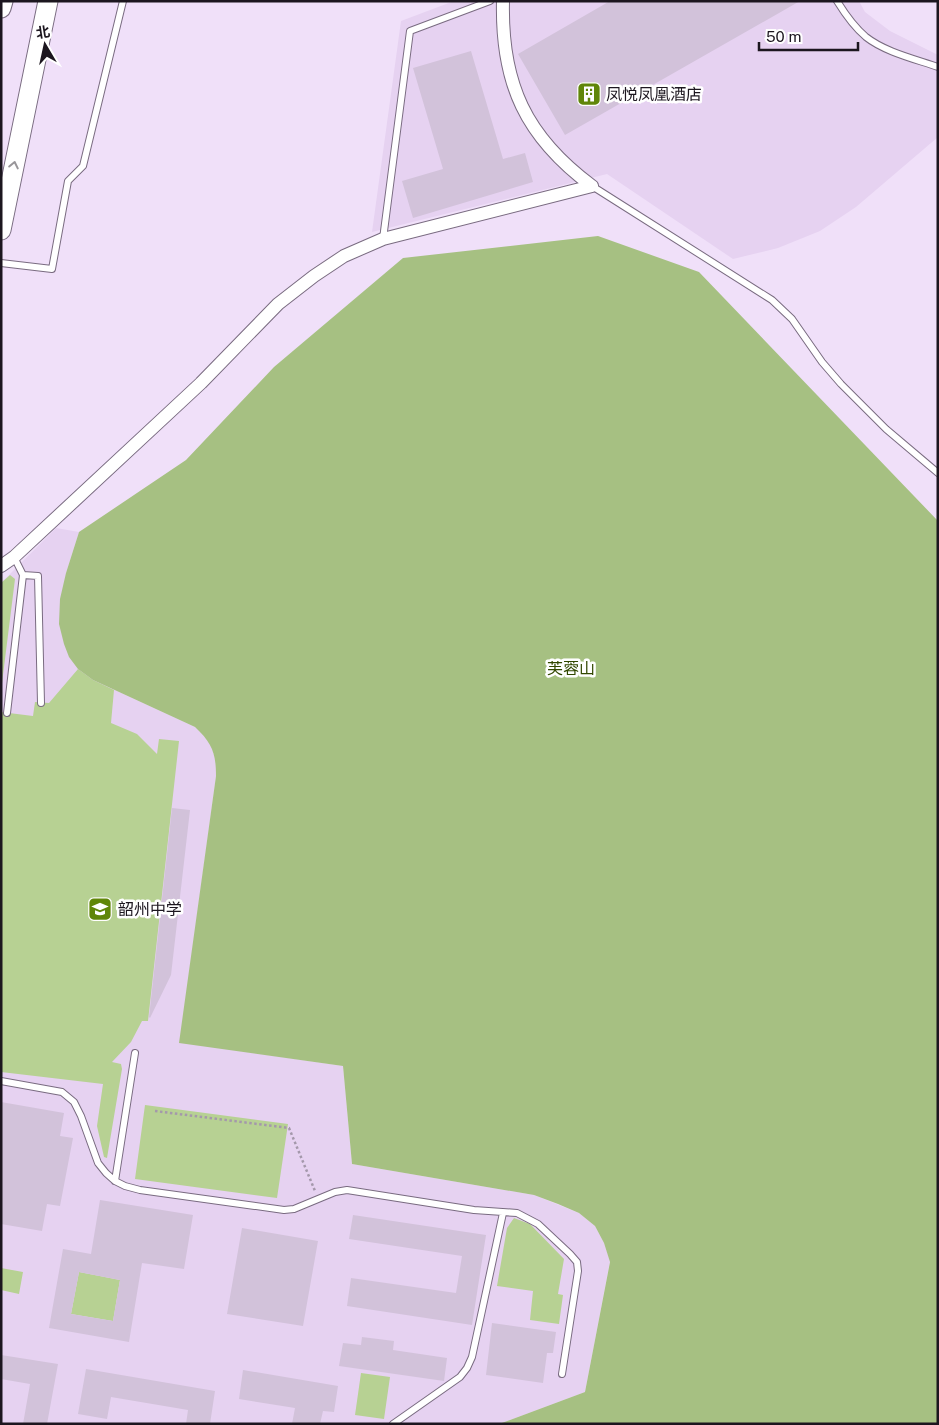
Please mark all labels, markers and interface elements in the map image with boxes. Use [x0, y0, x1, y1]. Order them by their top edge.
north arrow [20, 20, 70, 70]
scale bar [759, 20, 858, 52]
text: 北 [35, 23, 51, 41]
text: 50 m [766, 28, 801, 45]
building icon: 凤悦凤凰酒店 [576, 81, 602, 107]
place label: 凤悦凤凰酒店 [606, 85, 702, 104]
one-way arrow [8, 161, 18, 170]
park label: 芙蓉山 [547, 659, 595, 678]
school or university icon: 韶州中学 [87, 896, 113, 922]
place label: 韶州中学 [118, 900, 182, 919]

